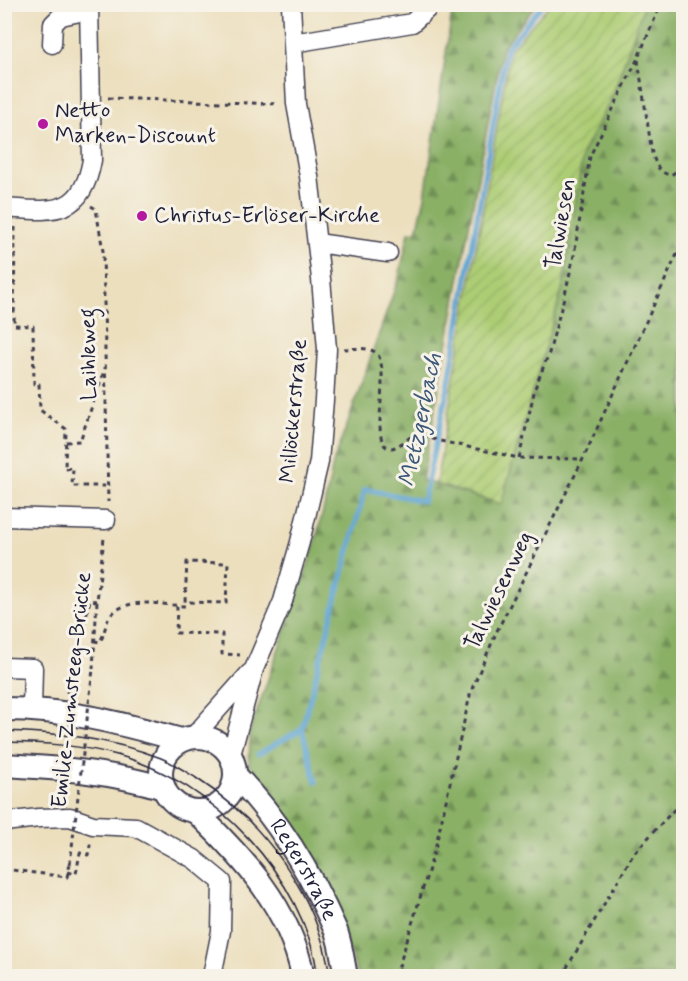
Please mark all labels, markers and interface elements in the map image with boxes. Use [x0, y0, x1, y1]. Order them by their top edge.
place label: Netto Marken-Discount [55, 97, 216, 150]
marker: Netto Marken-Discount [36, 117, 50, 131]
street label: Talwiesen [539, 176, 583, 272]
place label: Christus-Erlöser-Kirche [154, 202, 380, 230]
marker: Christus-Erlöser-Kirche [135, 209, 149, 223]
street label: Laihleweg [74, 307, 107, 401]
street label: Millöckerstraße [274, 338, 314, 484]
water label: Metzgerbach [392, 350, 450, 490]
street label: Talwiesenweg [458, 527, 541, 656]
street label: Emilie-Zumsteeg-Brücke [46, 570, 99, 810]
street label: Regerstraße [263, 814, 343, 925]

